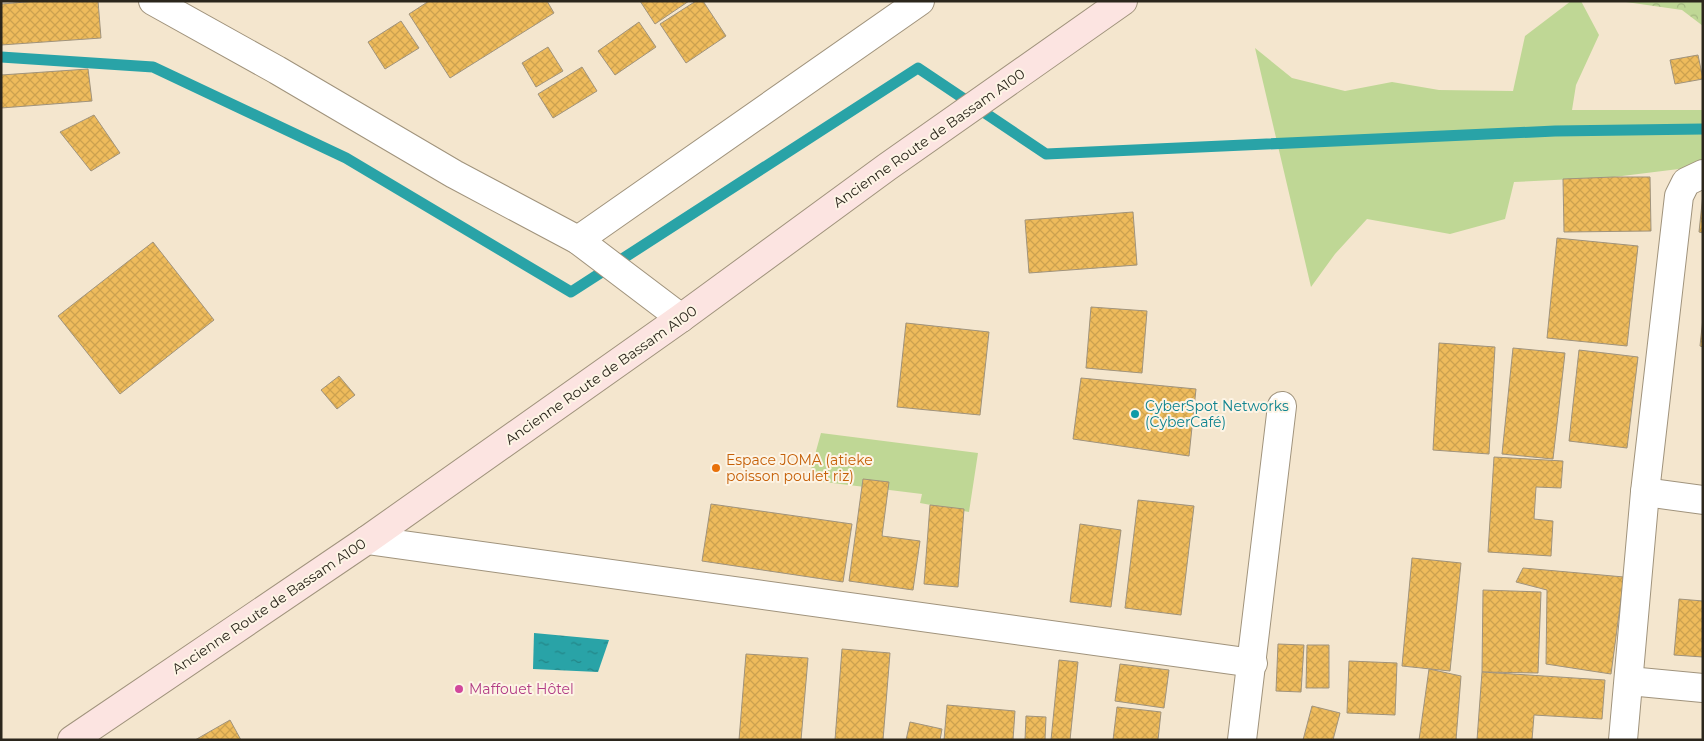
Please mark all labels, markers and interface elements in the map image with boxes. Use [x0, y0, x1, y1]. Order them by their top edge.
street label: Ancienne Route de Bassam A100 [829, 65, 1029, 211]
street label: Ancienne Route de Bassam A100 [501, 302, 701, 448]
place label: CyberSpot Networks (CyberCafé) [1145, 397, 1289, 431]
marker: CyberSpot Networks (CyberCafé) [1129, 408, 1141, 420]
place label: Espace JOMA (atieke poisson poulet riz) [726, 451, 873, 485]
marker: Espace JOMA (atieke poisson poulet riz) [710, 462, 722, 474]
street label: Ancienne Route de Bassam A100 [168, 534, 370, 678]
place label: Maffouet Hôtel [469, 680, 574, 698]
marker: Maffouet Hôtel [453, 683, 465, 695]

